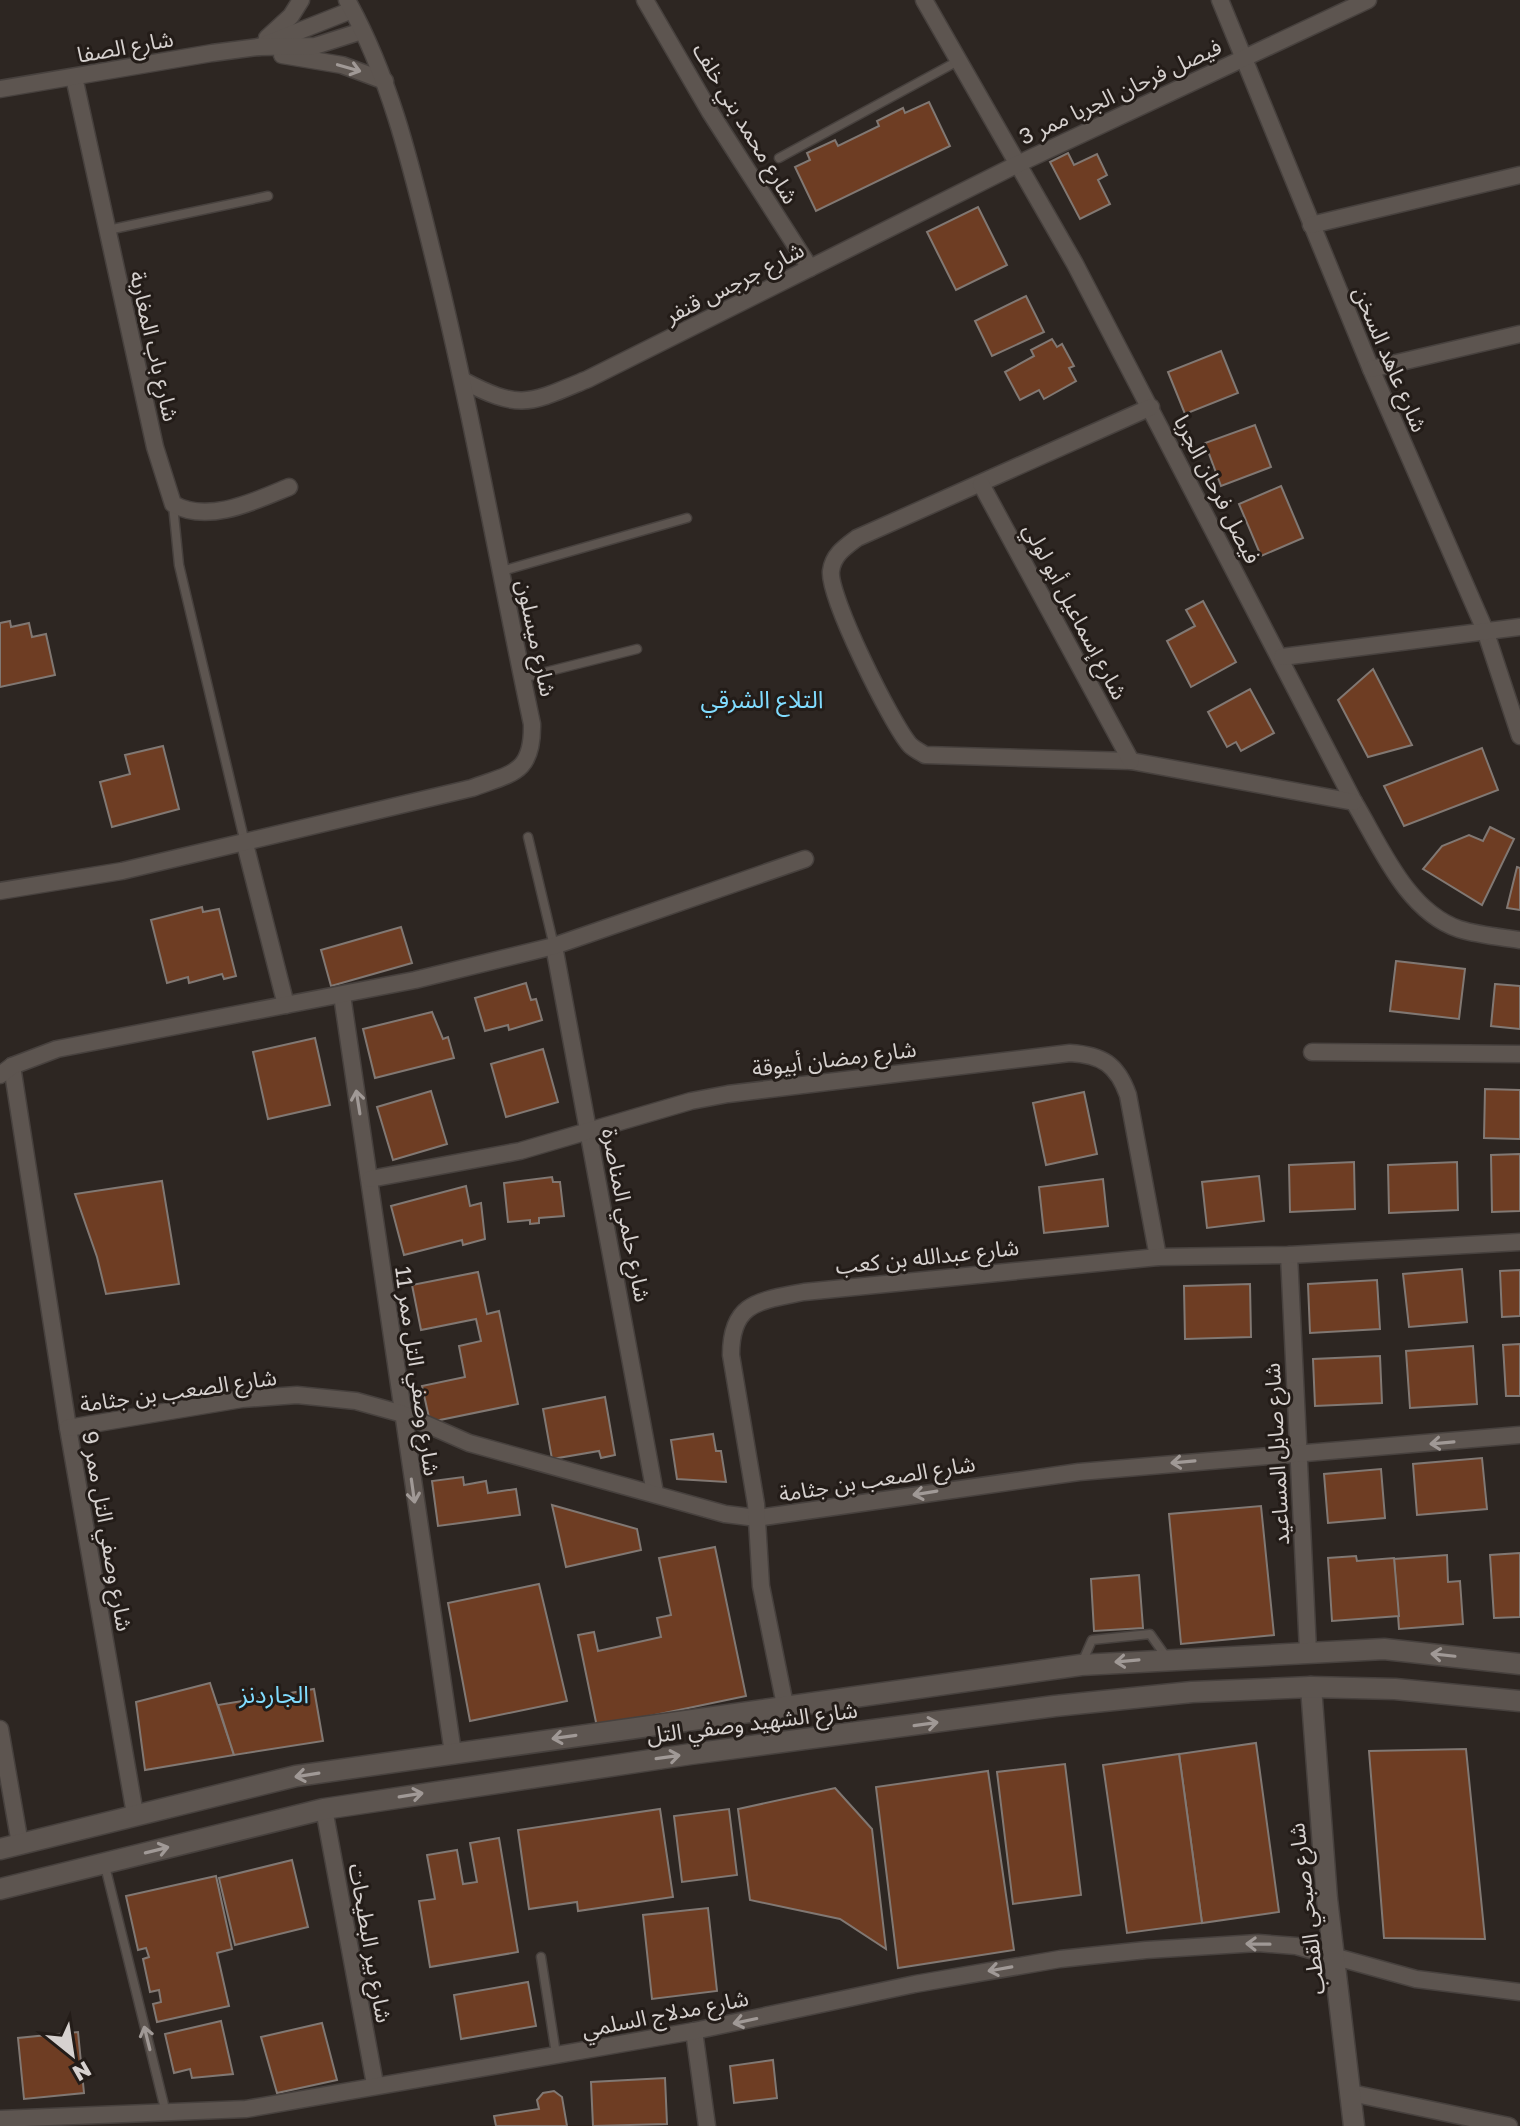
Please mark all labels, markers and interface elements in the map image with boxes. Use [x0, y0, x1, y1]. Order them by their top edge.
street label: شارع الصفا [75, 24, 176, 72]
street label: فيصل فرحان الجربا ممر 3 [1014, 32, 1226, 150]
street label: شارع محمد بني خلف [684, 38, 805, 210]
one-way arrow [335, 61, 361, 76]
street label: شارع جرجس قنفر [659, 235, 810, 333]
street label: شارع باب المغاربة [121, 268, 185, 425]
street label: شارع عاهد السخن [1345, 282, 1434, 437]
street label: فيصل فرحان الجربا [1169, 410, 1267, 568]
street label: شارع إسماعيل أبو لولي [1015, 518, 1134, 706]
street label: شارع ميسلون [508, 577, 563, 700]
district label: التلاع الشرقي [701, 684, 823, 718]
street label: شارع رمضان أبيوقة [750, 1035, 918, 1085]
one-way arrow [350, 1090, 365, 1115]
street label: شارع حلمي المناصرة [593, 1126, 657, 1305]
street label: شارع عبدالله بن كعب [834, 1233, 1021, 1283]
street label: شارع وصفي التل ممر 11 [386, 1265, 446, 1478]
street label: شارع صايل المساعيد [1258, 1362, 1298, 1546]
street label: شارع الصعب بن جثامة [78, 1363, 279, 1421]
street label: شارع وصفي التل ممر 9 [73, 1429, 139, 1634]
one-way arrow [1429, 1435, 1456, 1450]
street label: شارع الصعب بن جثامة [777, 1449, 978, 1511]
one-way arrow [1170, 1455, 1197, 1470]
one-way arrow [406, 1478, 421, 1503]
one-way arrow [913, 1487, 938, 1502]
one-way arrow [1430, 1647, 1457, 1662]
one-way arrow [1114, 1654, 1141, 1669]
district label: الجاردنز [238, 1679, 309, 1709]
street label: شارع الشهيد وصفي التل [645, 1696, 859, 1752]
one-way arrow [912, 1716, 939, 1731]
one-way arrow [552, 1730, 578, 1745]
one-way arrow [655, 1749, 680, 1764]
one-way arrow [295, 1768, 320, 1783]
one-way arrow [398, 1787, 423, 1802]
street label: شارع صبحي القطب [1282, 1821, 1334, 1997]
one-way arrow [144, 1841, 170, 1856]
street label: شارع بير البطيحات [340, 1861, 398, 2025]
one-way arrow [1245, 1936, 1272, 1952]
one-way arrow [987, 1963, 1013, 1978]
street label: شارع مدلاج السلمي [579, 1984, 751, 2046]
north arrow [32, 2014, 112, 2094]
one-way arrow [732, 2014, 758, 2029]
one-way arrow [139, 2025, 154, 2051]
text: N [68, 2056, 96, 2088]

